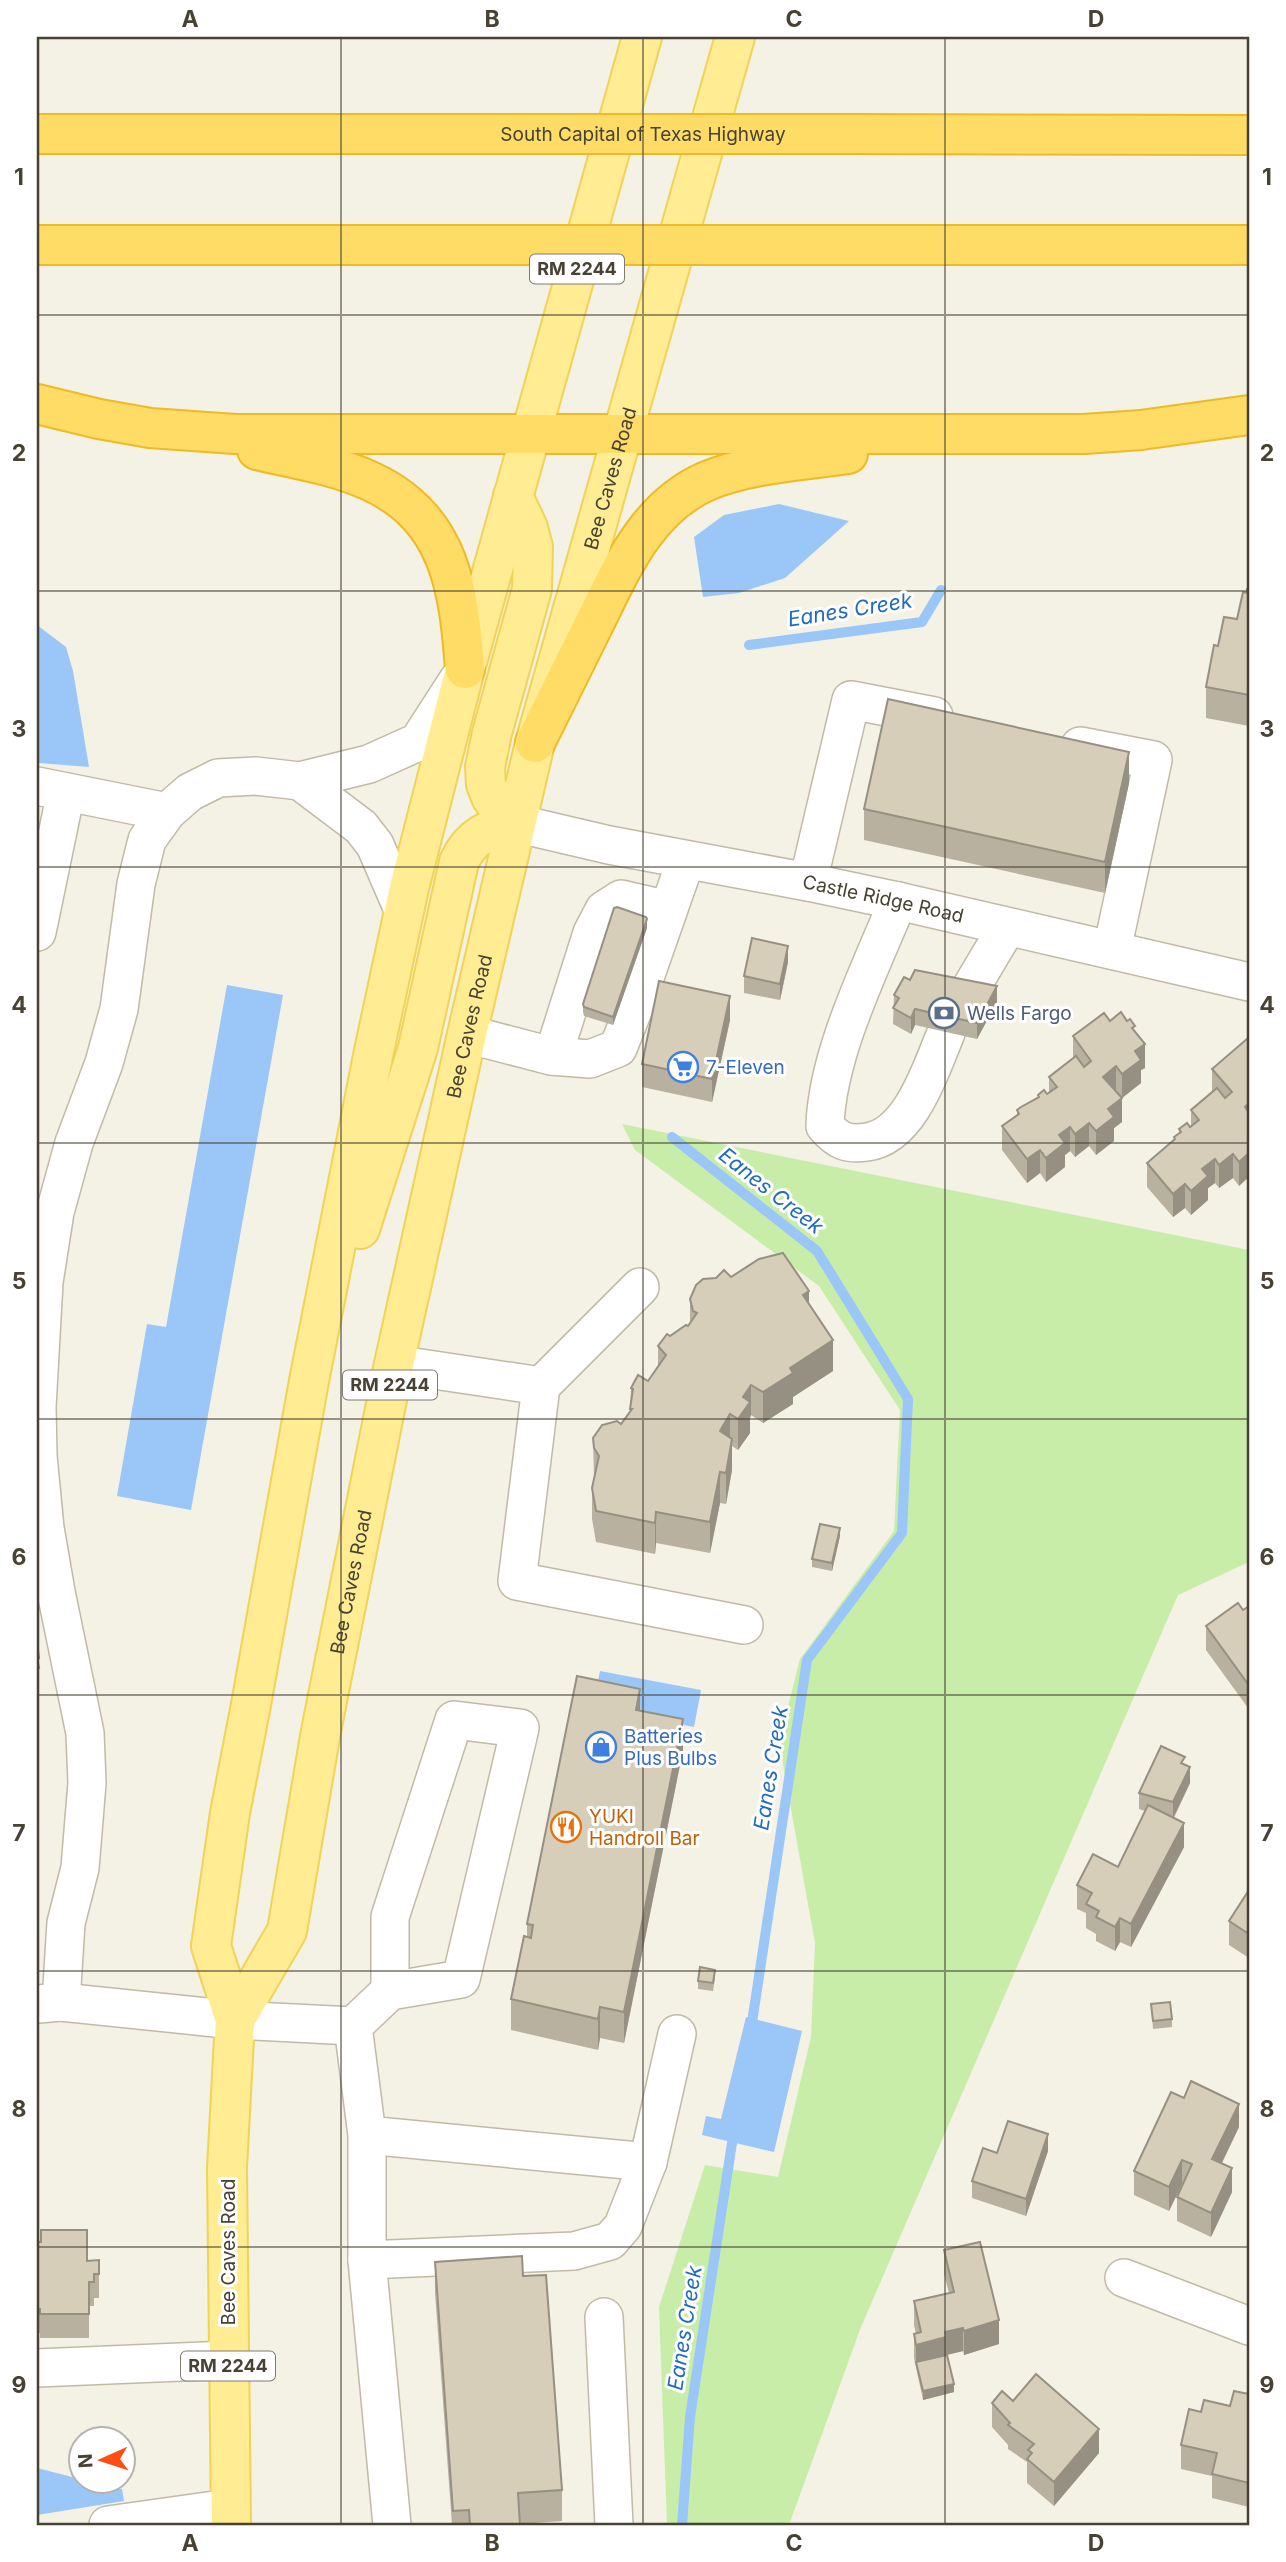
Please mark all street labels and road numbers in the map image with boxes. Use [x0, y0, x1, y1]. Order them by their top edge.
street label: South Capital of Texas Highway [500, 123, 786, 146]
road number: RM 2244 [530, 255, 624, 284]
street label: Bee Caves Road [579, 405, 642, 552]
street label: Castle Ridge Road [801, 870, 966, 928]
street label: Bee Caves Road [442, 952, 497, 1101]
road number: RM 2244 [343, 1370, 437, 1400]
street label: Bee Caves Road [326, 1508, 377, 1656]
street label: Bee Caves Road [217, 2179, 240, 2325]
road number: RM 2244 [181, 2352, 275, 2380]

